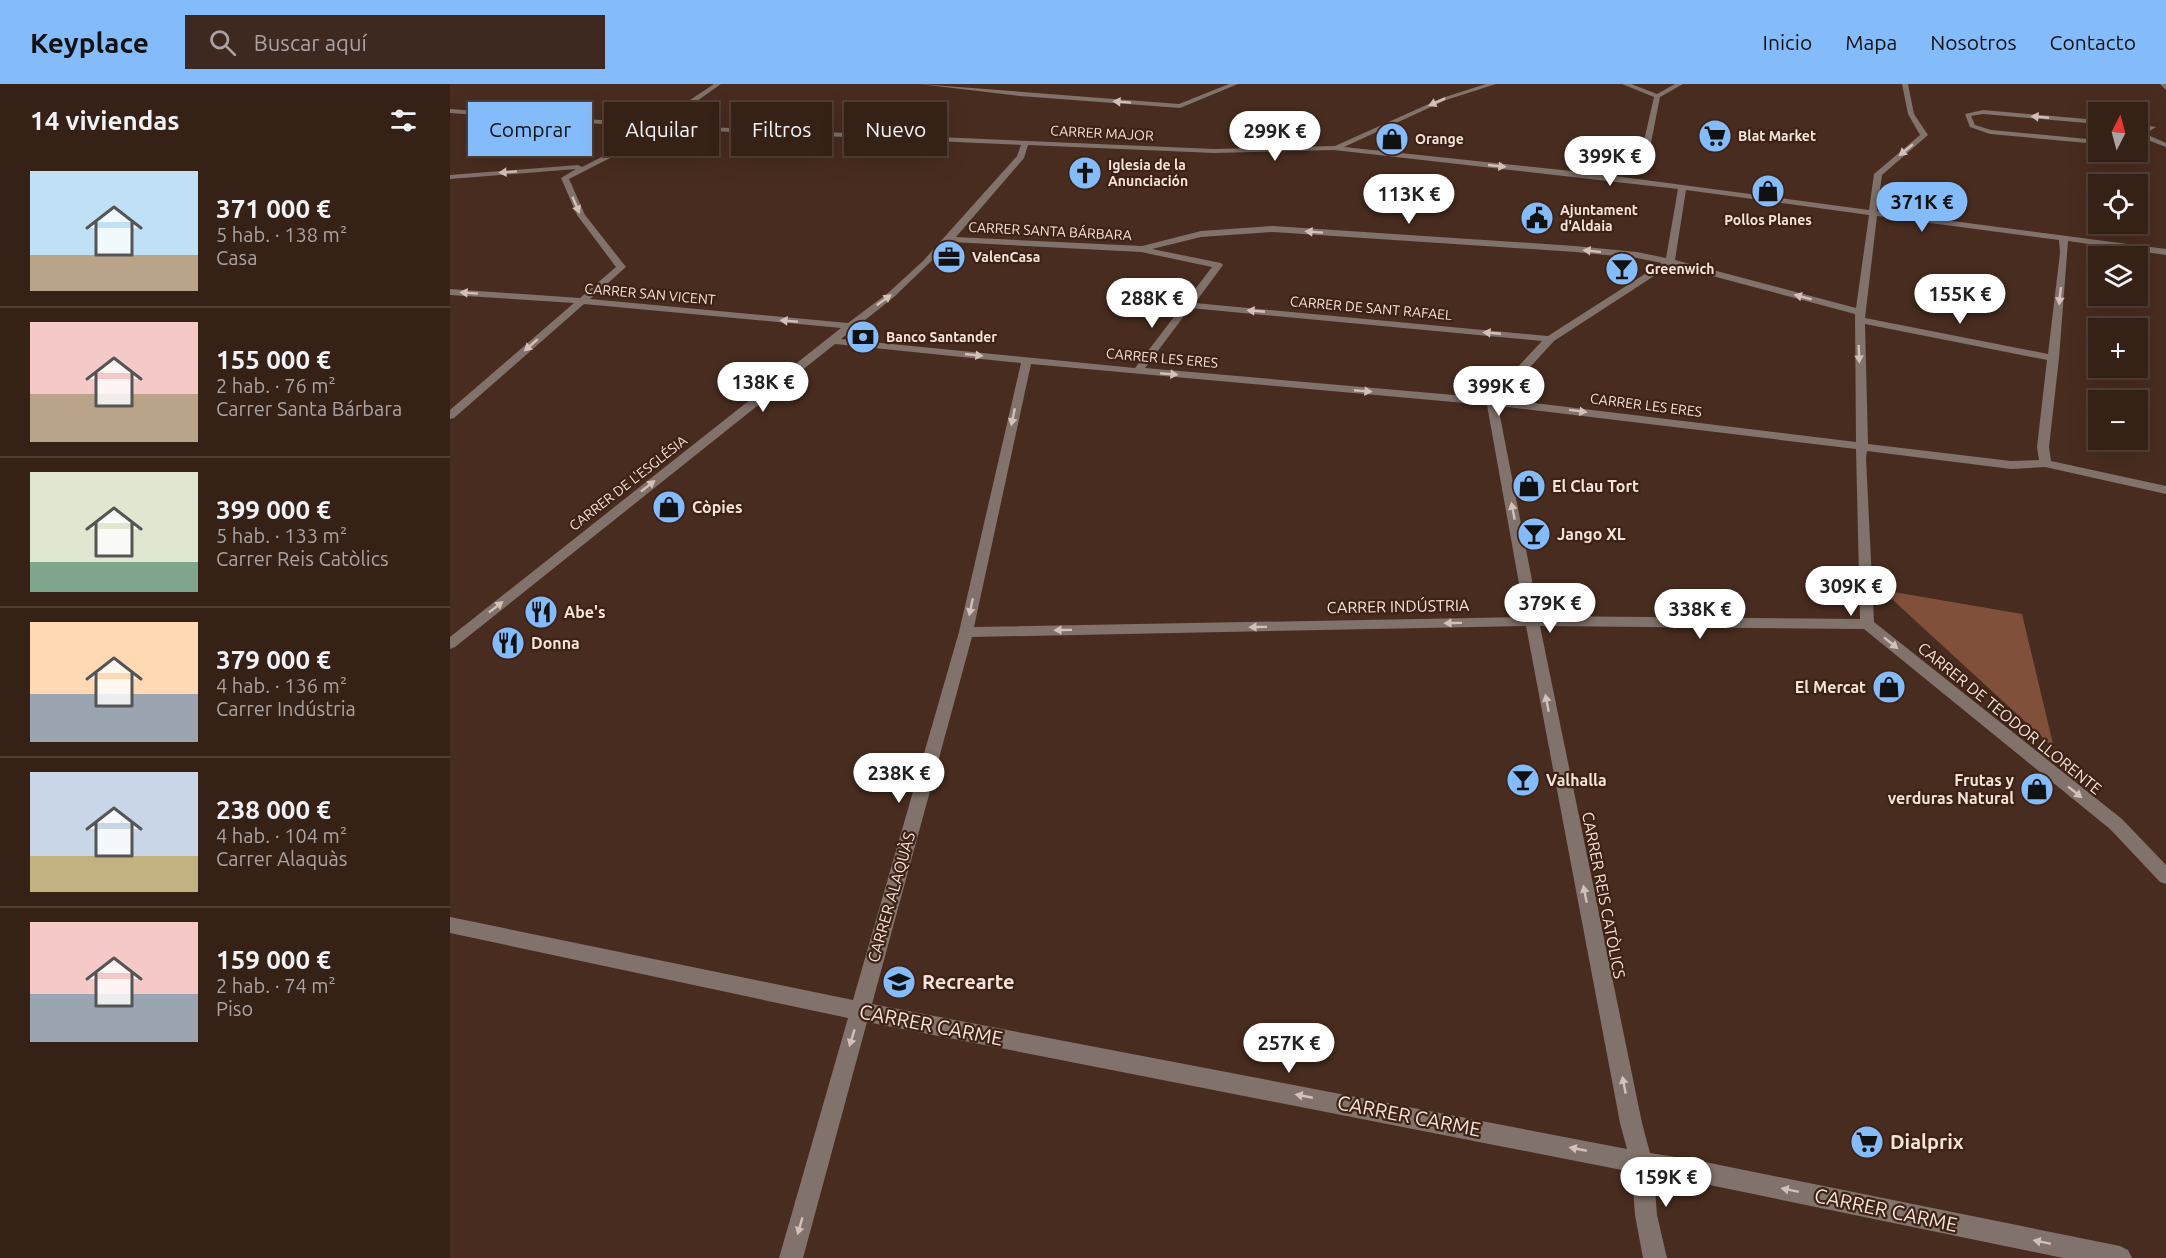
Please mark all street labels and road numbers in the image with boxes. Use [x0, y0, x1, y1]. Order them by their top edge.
street label: CARRER MAJOR [1050, 122, 1154, 144]
street label: CARRER SANTA BÁRBARA [968, 218, 1132, 243]
street label: CARRER SAN VICENT [584, 280, 716, 308]
street label: CARRER DE SANT RAFAEL [1289, 293, 1453, 323]
street label: CARRER LES ERES [1105, 345, 1219, 371]
street label: CARRER LES ERES [1589, 390, 1703, 420]
street label: CARRER DE L'ESGLÉSIA [565, 431, 690, 534]
street label: CARRER INDÚSTRIA [1326, 594, 1470, 616]
street label: CARRER DE TEODOR LLORENTE [1915, 638, 2105, 798]
street label: CARRER REIS CATÒLICS [1579, 810, 1630, 980]
street label: CARRER ALAQUÀS [862, 829, 918, 964]
street label: CARRER CARME [857, 999, 1005, 1050]
street label: CARRER CARME [1335, 1090, 1483, 1141]
street label: CARRER CARME [1812, 1183, 1960, 1236]

